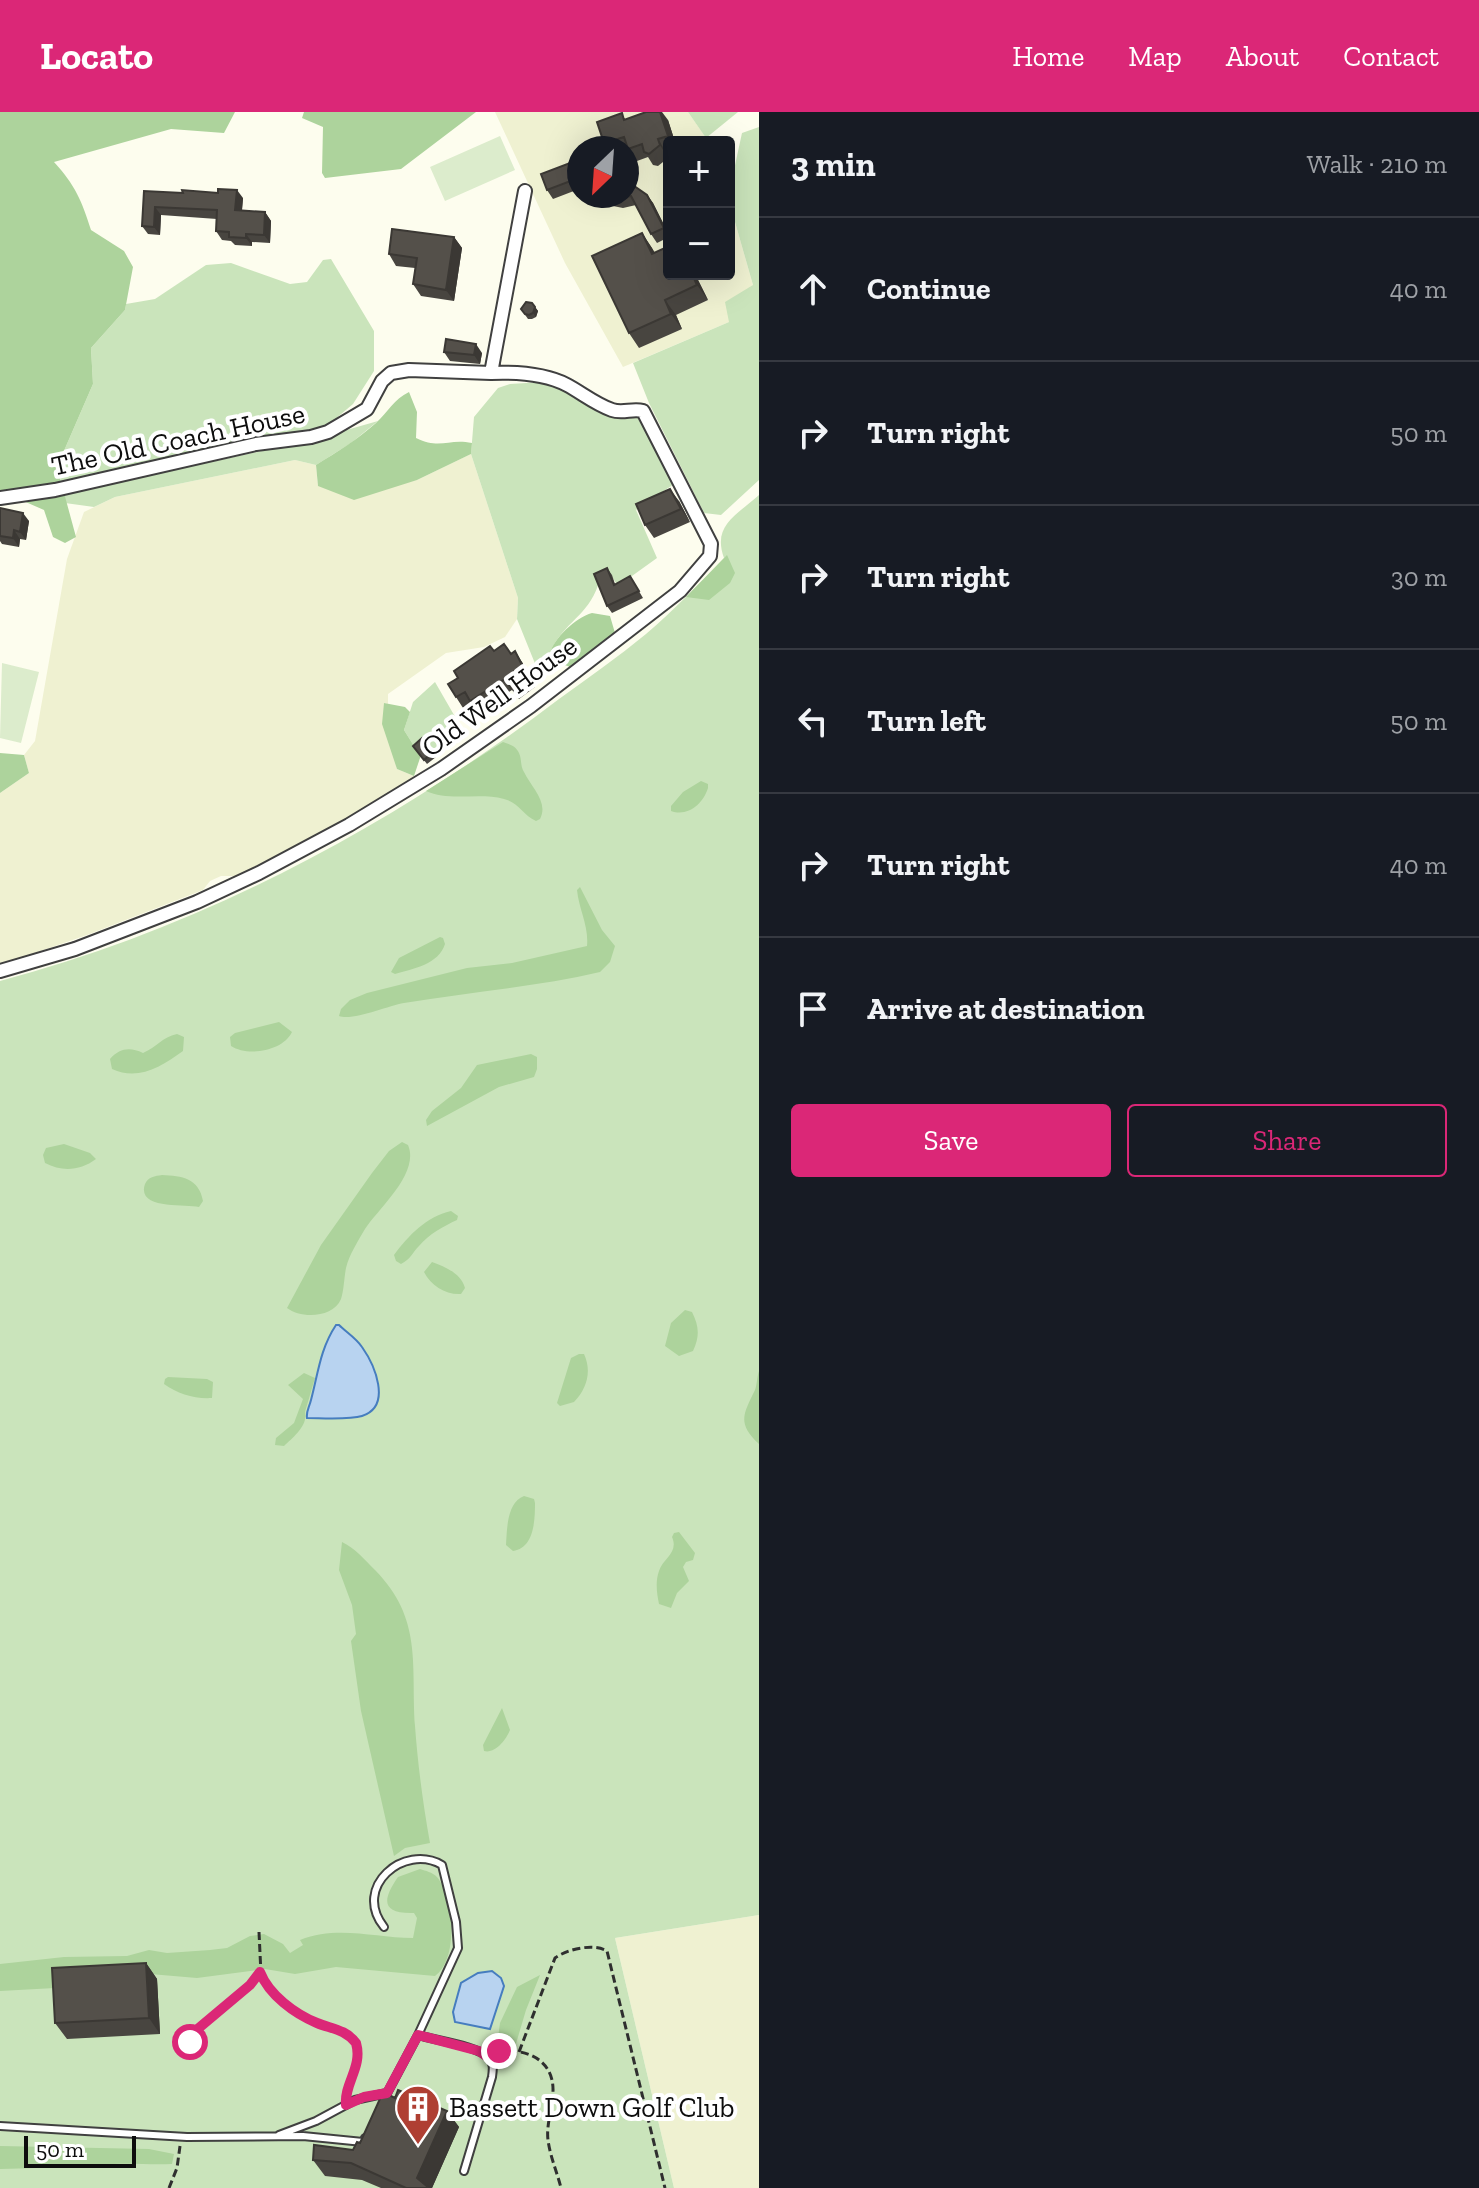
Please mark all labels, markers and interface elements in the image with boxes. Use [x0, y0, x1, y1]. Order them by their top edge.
text: Locato [40, 33, 153, 79]
text: Home [1012, 40, 1084, 73]
text: Map [1128, 40, 1182, 73]
text: About [1226, 40, 1299, 73]
text: Contact [1343, 40, 1439, 73]
north arrow [567, 136, 639, 208]
map controls [663, 136, 735, 280]
button: + [663, 136, 735, 208]
text: 3 min [791, 144, 876, 185]
text: Walk · 210 m [1307, 148, 1447, 180]
button: − [663, 208, 735, 280]
icon: ahead [791, 267, 835, 311]
text: Continue [867, 271, 991, 307]
text: 40 m [1390, 273, 1447, 305]
street label: The Old Coach House [48, 396, 308, 482]
icon: right [791, 411, 835, 455]
text: Turn right [867, 415, 1009, 451]
text: 50 m [1390, 417, 1447, 449]
icon: right [791, 555, 835, 599]
text: Turn right [867, 559, 1009, 595]
text: 30 m [1391, 561, 1447, 593]
street label: Old Well House [415, 629, 583, 764]
icon: left [791, 699, 835, 743]
text: Turn left [867, 703, 986, 739]
text: 50 m [1390, 705, 1447, 737]
icon: right [791, 843, 835, 887]
text: Turn right [867, 847, 1009, 883]
text: 40 m [1390, 849, 1447, 881]
icon: arrive [791, 987, 835, 1031]
text: Arrive at destination [867, 991, 1144, 1027]
button: Save [791, 1104, 1111, 1177]
button: Share [1127, 1104, 1447, 1177]
route start [172, 2024, 208, 2060]
route end [481, 2033, 517, 2069]
building icon: Bassett Down Golf Club [394, 2083, 442, 2146]
place label: Bassett Down Golf Club [449, 2091, 735, 2124]
scale bar [24, 2132, 136, 2168]
text: 50 m [36, 2136, 84, 2163]

